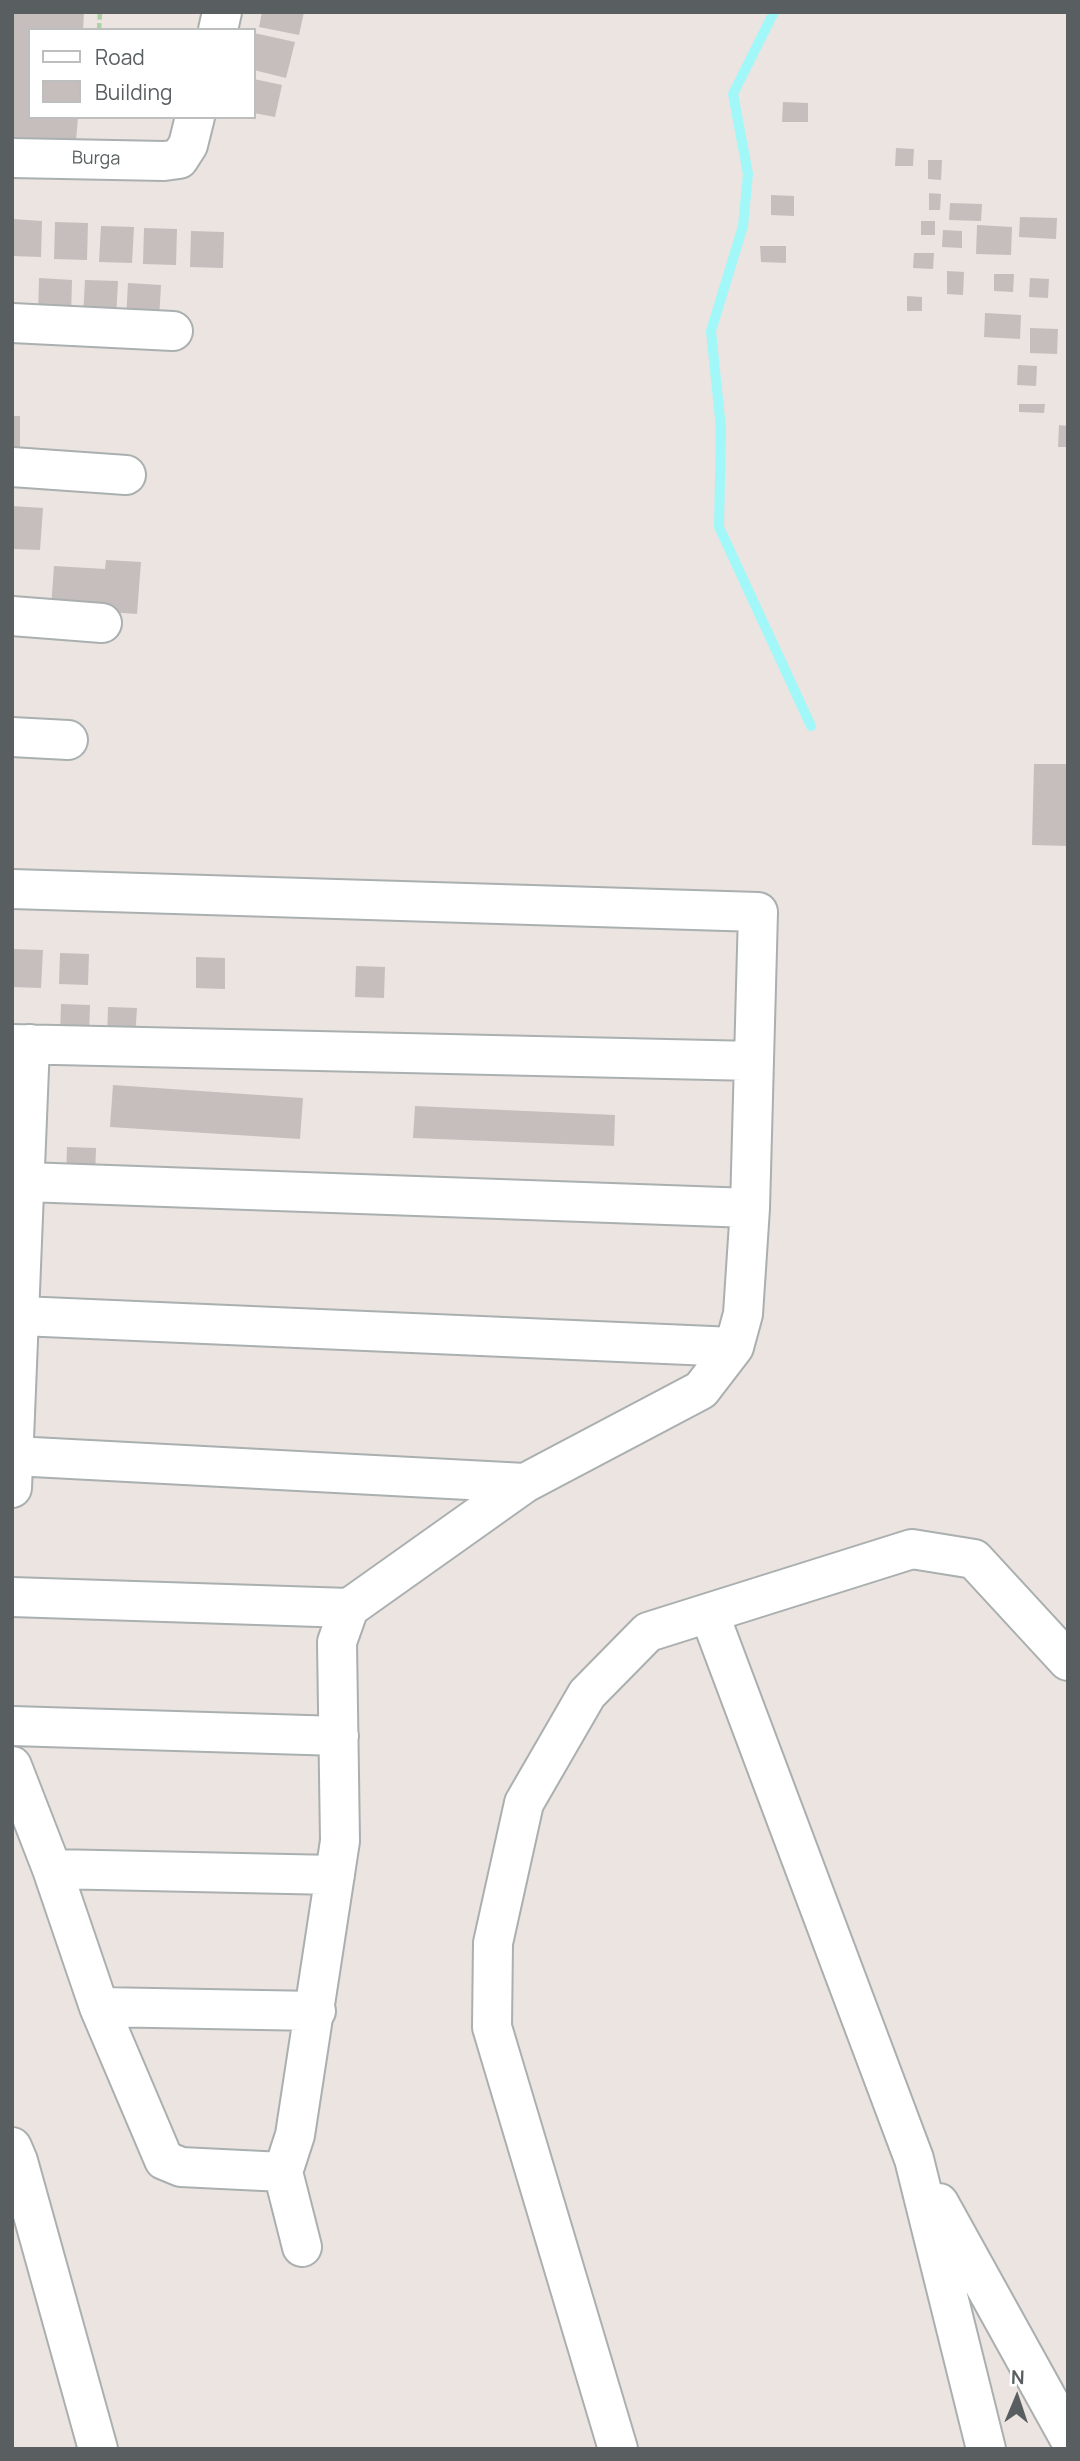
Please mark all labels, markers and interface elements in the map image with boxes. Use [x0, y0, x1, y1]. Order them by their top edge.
legend [28, 28, 256, 119]
text: Road [95, 43, 145, 71]
text: Building [95, 78, 172, 106]
street label: Burga [72, 148, 120, 170]
north arrow [982, 2363, 1052, 2433]
text: N [1010, 2364, 1025, 2390]

